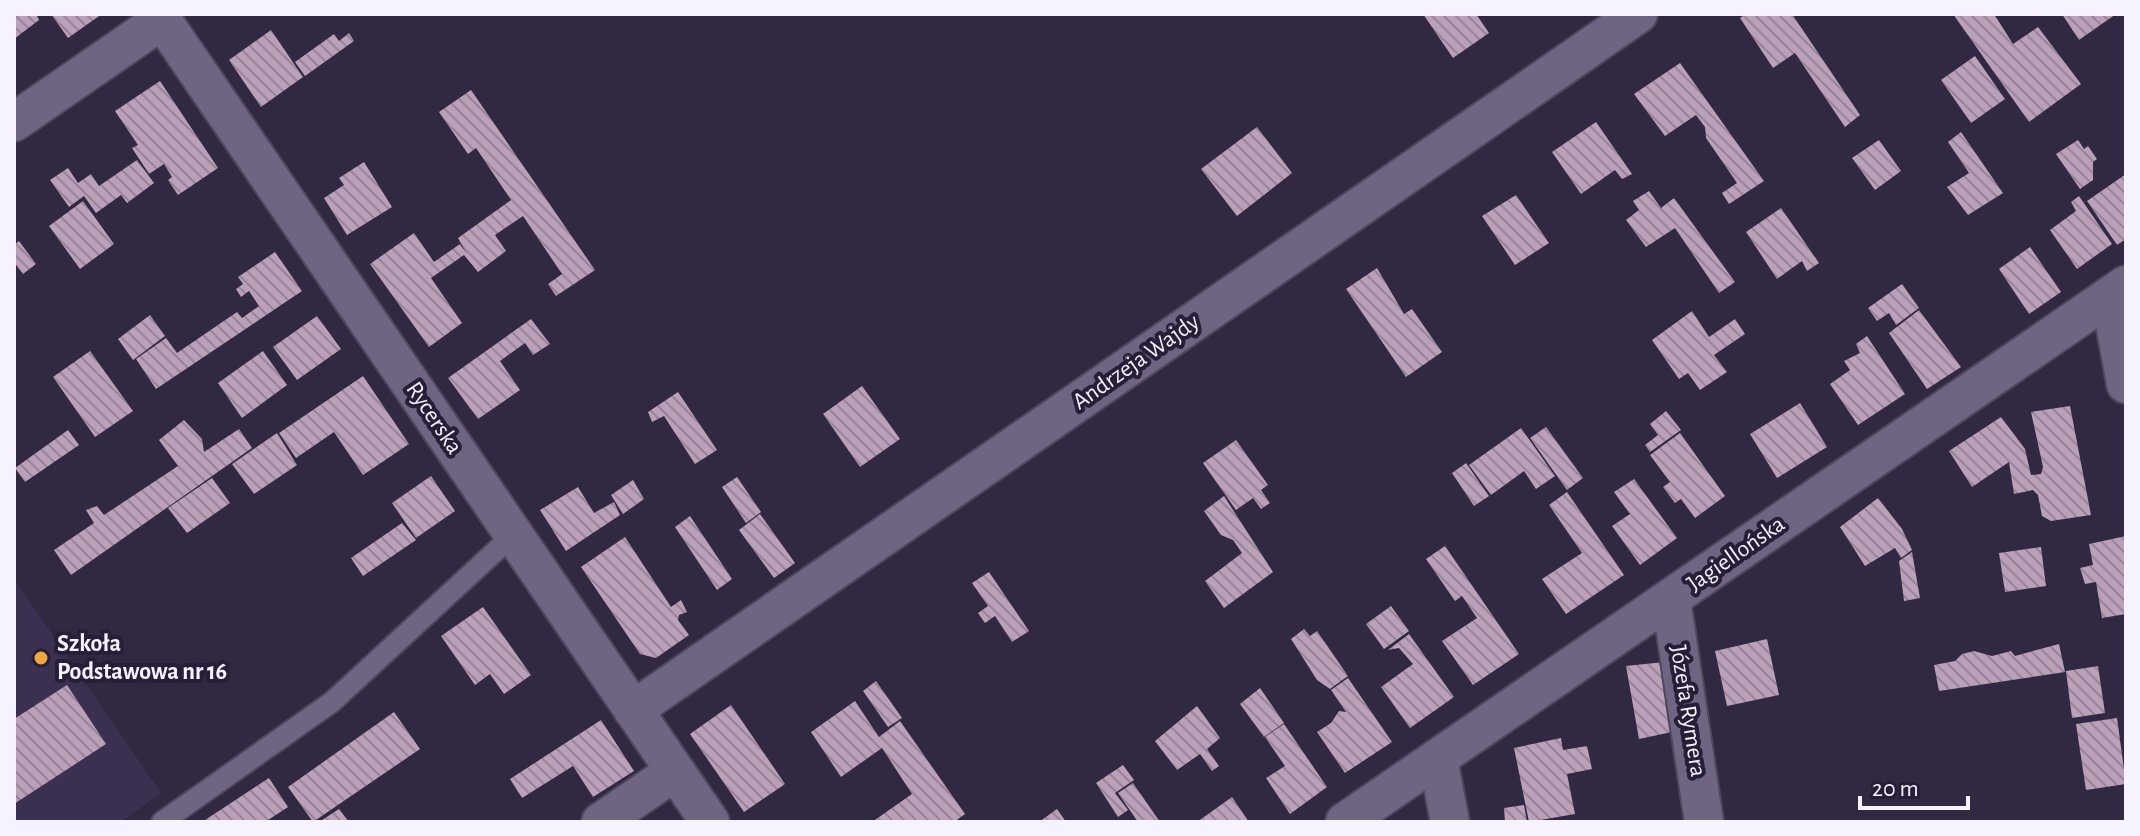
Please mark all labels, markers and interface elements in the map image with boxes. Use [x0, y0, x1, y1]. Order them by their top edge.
street label: Andrzeja Wajdy [1068, 310, 1204, 414]
street label: Rycerska [401, 378, 467, 458]
street label: Jagiellońska [1683, 512, 1789, 596]
place label: Szkoła Podstawowa nr 16 [57, 632, 227, 684]
street label: Józefa Rymera [1666, 643, 1710, 779]
marker: Szkoła Podstawowa nr 16 [32, 649, 50, 667]
scale bar [1860, 760, 1968, 810]
text: 20 m [1872, 777, 1919, 801]

